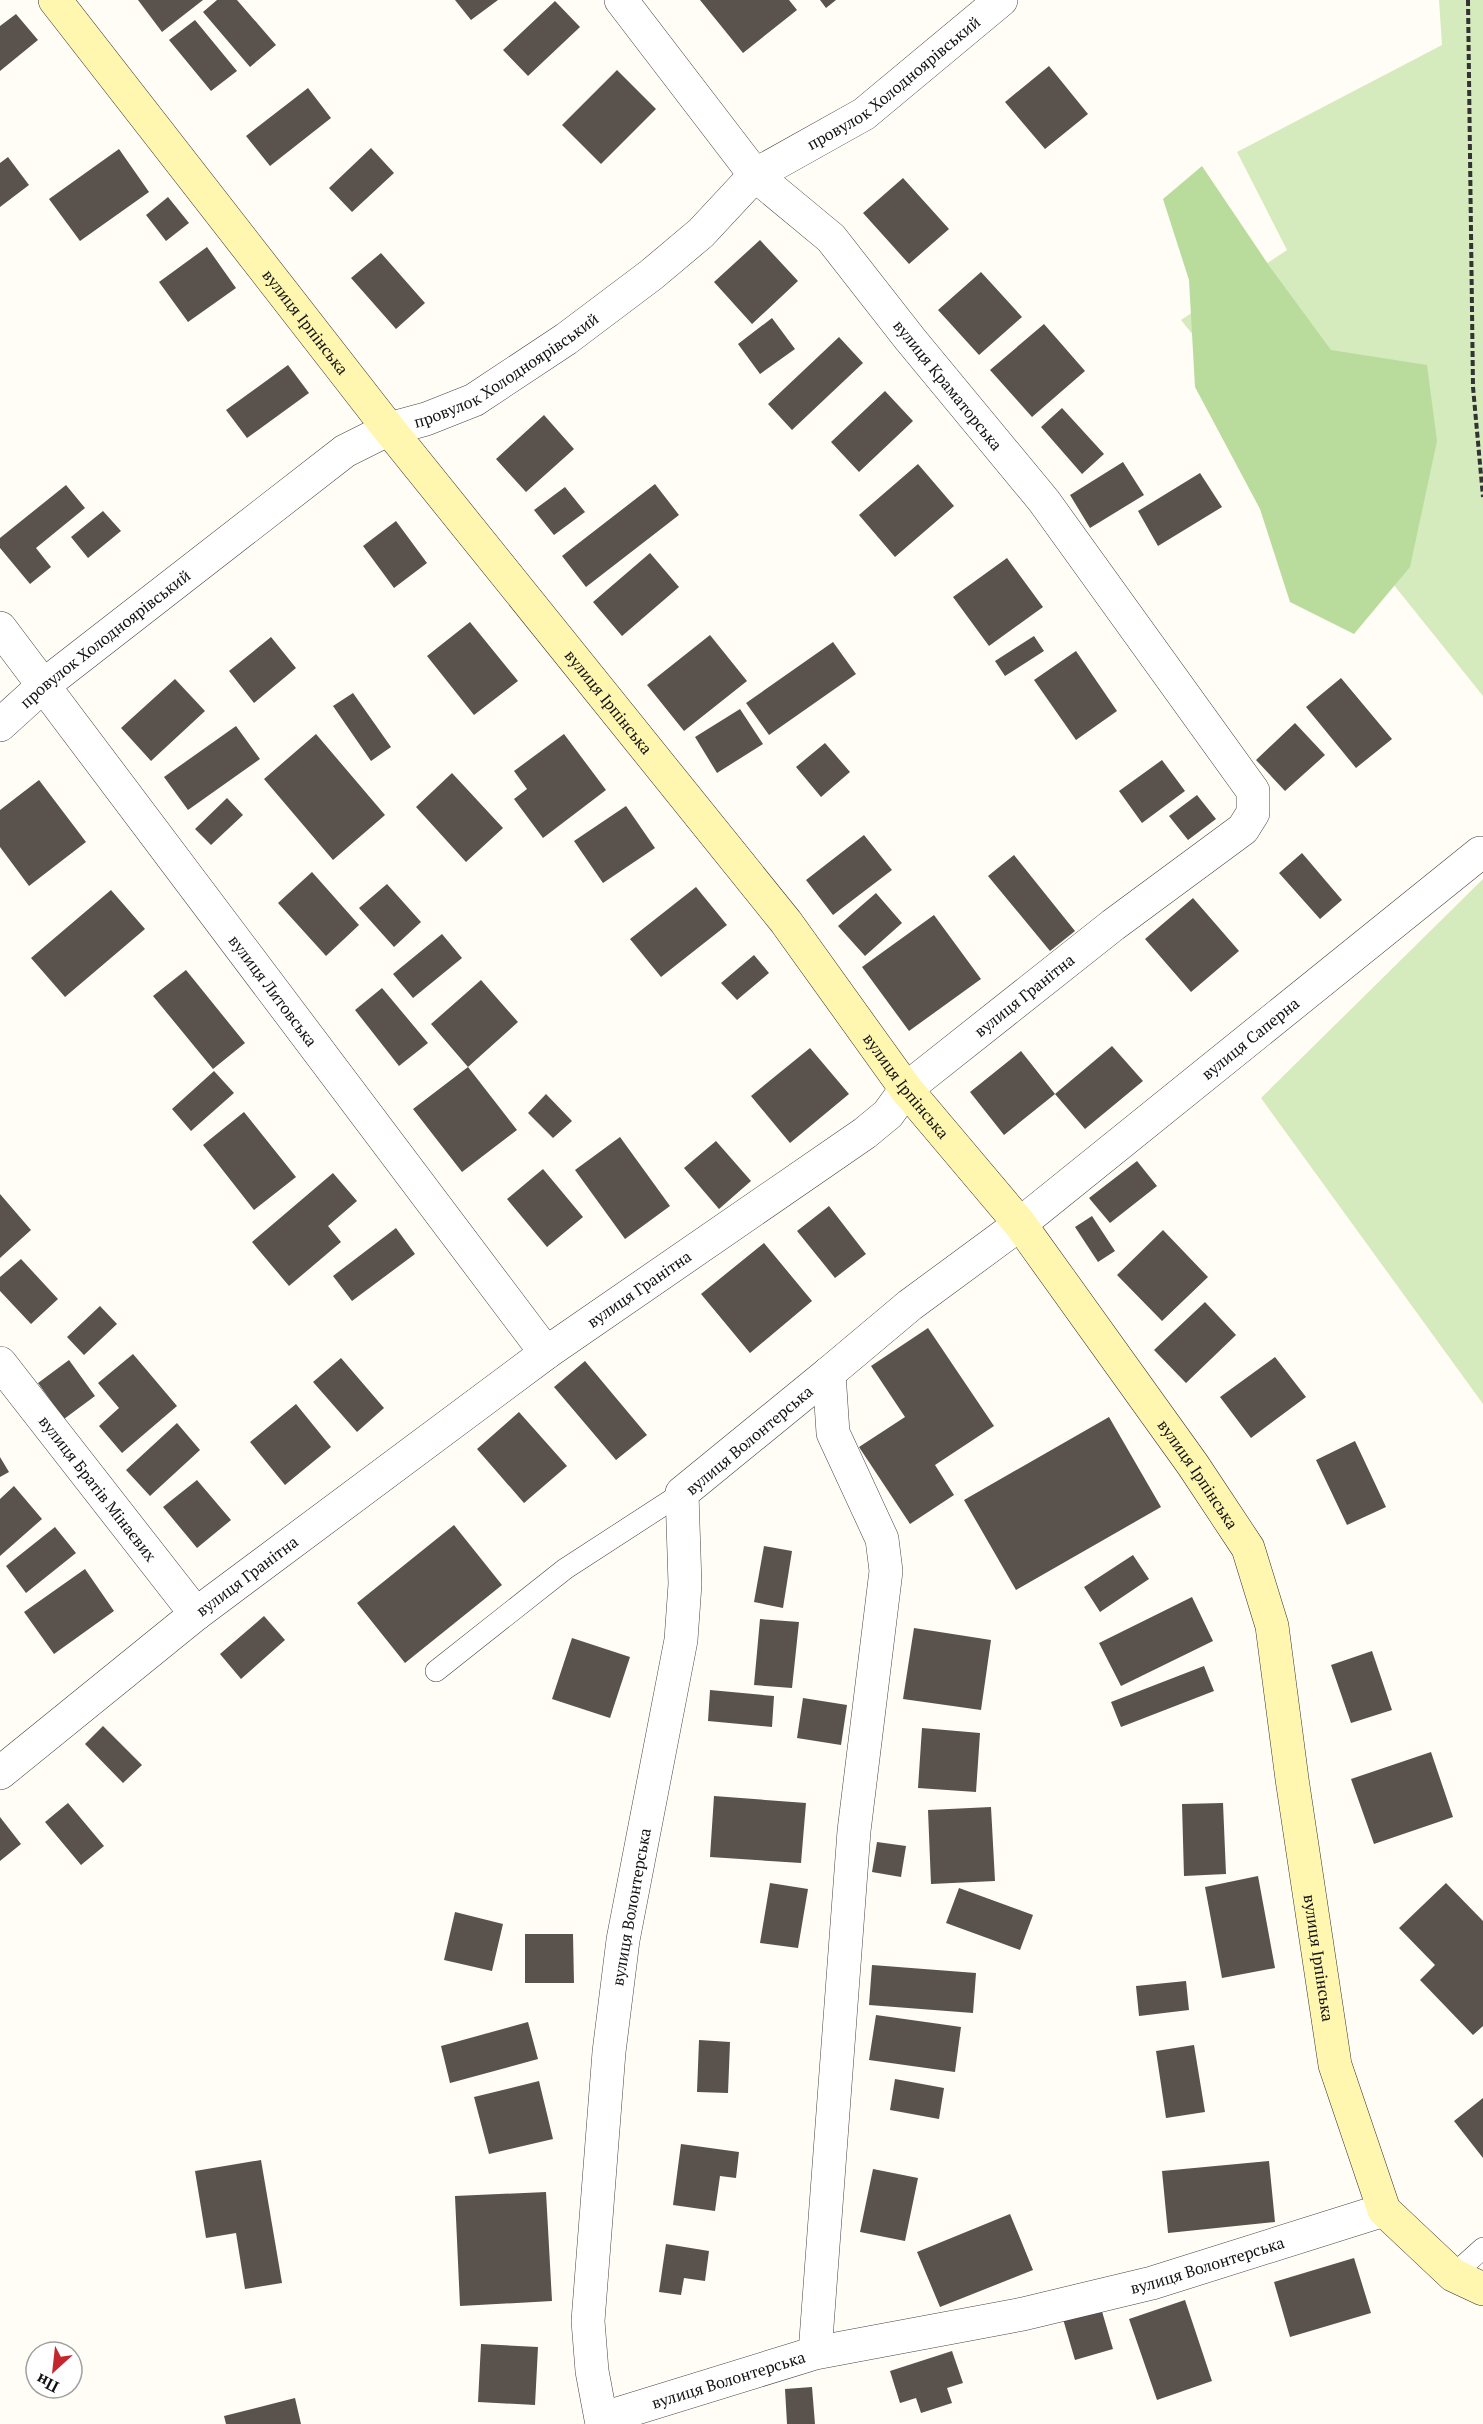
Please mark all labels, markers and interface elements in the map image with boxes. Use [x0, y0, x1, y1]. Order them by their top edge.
street label: провулок Холодноярівський [803, 11, 985, 155]
street label: вулиця Ірпінська [258, 265, 354, 379]
street label: провулок Холодноярівський [411, 307, 603, 433]
street label: вулиця Краматорська [888, 315, 1008, 455]
street label: провулок Холодноярівський [15, 564, 195, 713]
street label: вулиця Ірпінська [560, 645, 658, 759]
street label: вулиця Литовська [224, 930, 322, 1051]
street label: вулиця Гранітна [970, 949, 1079, 1042]
street label: вулиця Саперна [1196, 992, 1304, 1085]
street label: вулиця Ірпінська [858, 1029, 954, 1143]
street label: вулиця Гранітна [582, 1245, 696, 1333]
street label: вулиця Волонтерська [681, 1380, 817, 1500]
street label: вулиця Братів Мінаєвих [34, 1411, 162, 1566]
street label: вулиця Ірпінська [1153, 1415, 1243, 1533]
street label: вулиця Гранітна [191, 1531, 303, 1621]
street label: вулиця Волонтерська [606, 1826, 656, 1988]
street label: вулиця Ірпінська [1298, 1893, 1339, 2023]
street label: вулиця Волонтерська [1128, 2231, 1287, 2299]
north arrow [24, 2340, 84, 2400]
street label: вулиця Волонтерська [649, 2346, 808, 2414]
text: Пн [32, 2368, 62, 2398]

